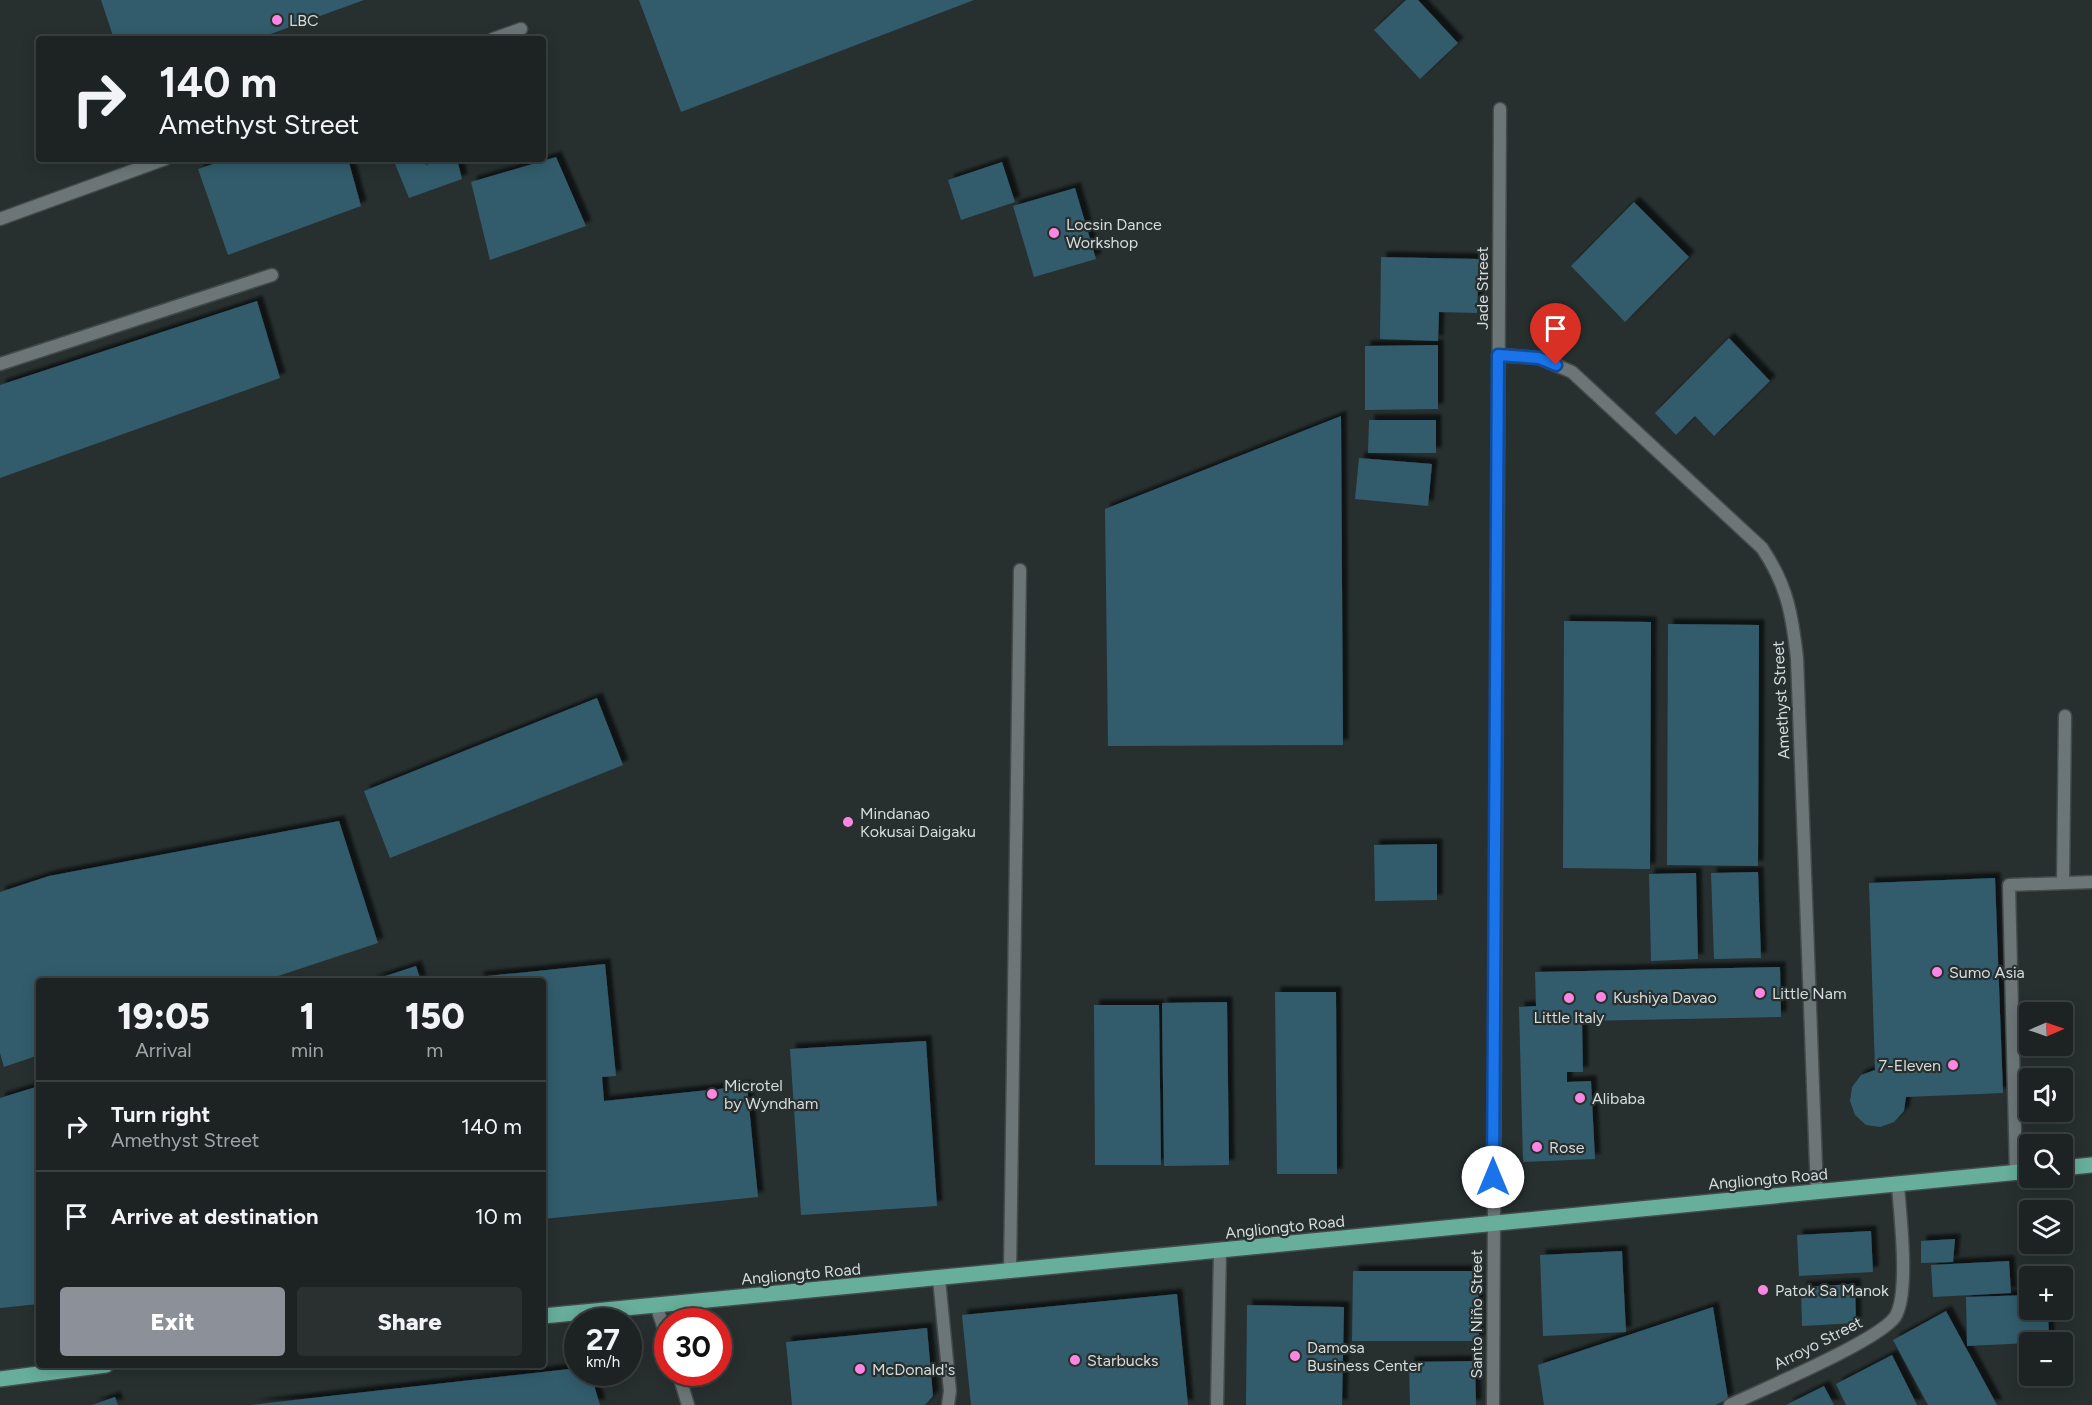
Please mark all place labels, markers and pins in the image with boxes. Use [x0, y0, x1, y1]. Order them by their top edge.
place label: LBC [289, 11, 319, 30]
marker: LBC [270, 13, 284, 27]
place label: Locsin Dance Workshop [1066, 215, 1162, 252]
marker: Locsin Dance Workshop [1047, 226, 1061, 240]
pin [1530, 303, 1581, 365]
place label: Mindanao Kokusai Daigaku [860, 804, 976, 841]
marker: Mindanao Kokusai Daigaku [841, 815, 855, 829]
place label: Sumo Asia [1949, 963, 2025, 982]
marker: Sumo Asia [1930, 965, 1944, 979]
place label: Little Nam [1772, 984, 1847, 1003]
marker: Little Nam [1753, 986, 1767, 1000]
place label: Kushiya Davao [1613, 988, 1717, 1007]
marker: Kushiya Davao [1594, 990, 1608, 1004]
marker: Little Italy [1562, 991, 1576, 1005]
place label: Little Italy [1534, 1008, 1605, 1027]
place label: 7-Eleven [1878, 1056, 1941, 1075]
marker: 7-Eleven [1946, 1058, 1960, 1072]
place label: Microtel by Wyndham [724, 1076, 818, 1113]
marker: Microtel by Wyndham [705, 1087, 719, 1101]
place label: Alibaba [1592, 1089, 1645, 1108]
marker: Alibaba [1573, 1091, 1587, 1105]
place label: Rose [1549, 1138, 1585, 1157]
marker: Rose [1530, 1140, 1544, 1154]
place label: Patok Sa Manok [1775, 1281, 1889, 1300]
marker: Patok Sa Manok [1756, 1283, 1770, 1297]
place label: Damosa Business Center [1307, 1338, 1423, 1375]
marker: Damosa Business Center [1288, 1349, 1302, 1363]
place label: Starbucks [1087, 1351, 1159, 1370]
marker: Starbucks [1068, 1353, 1082, 1367]
place label: McDonald's [872, 1360, 955, 1379]
marker: McDonald's [853, 1362, 867, 1376]

